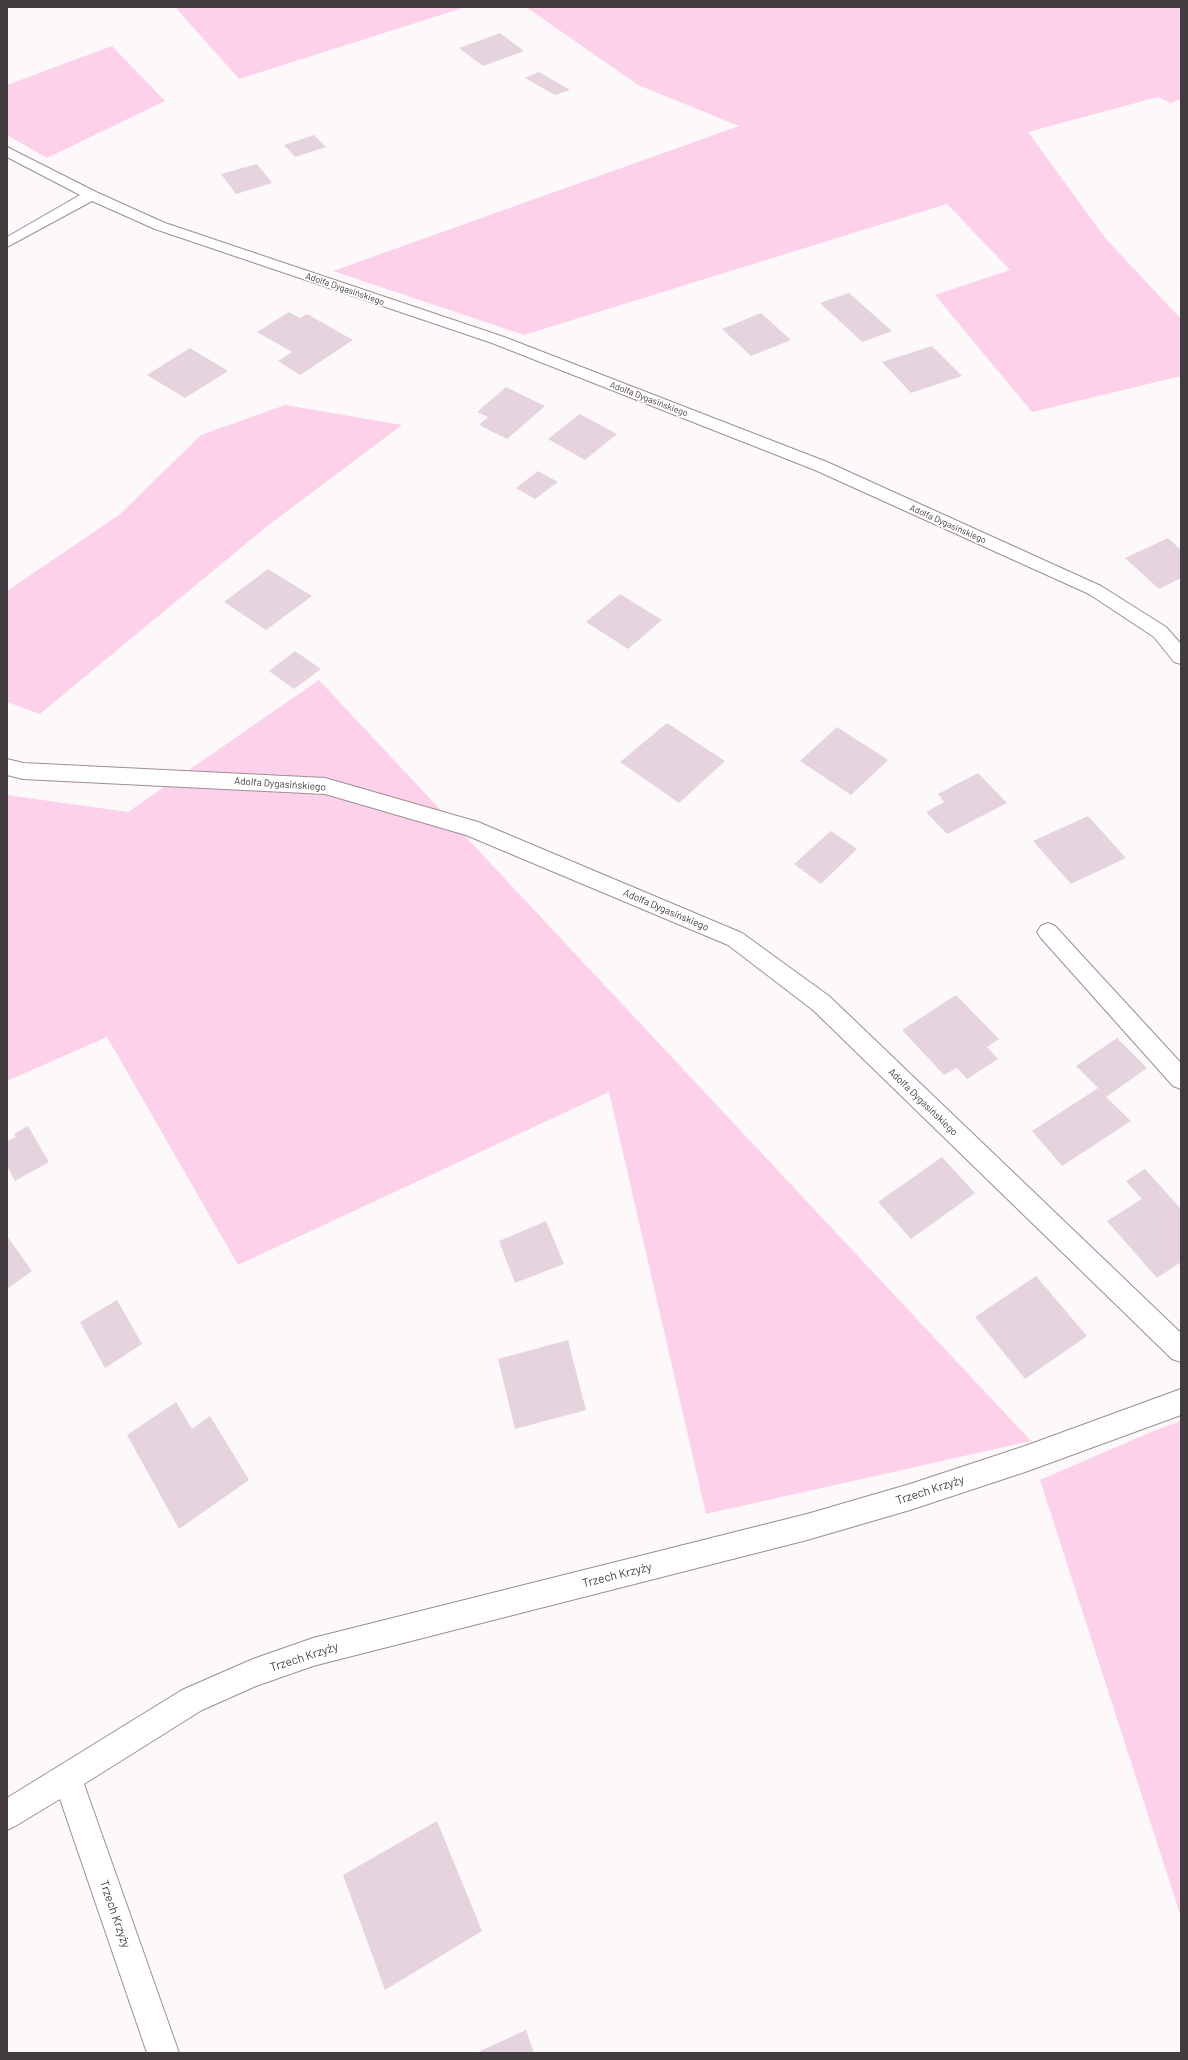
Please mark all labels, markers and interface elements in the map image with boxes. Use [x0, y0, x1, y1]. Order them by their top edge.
street label: Adolfa Dygasińskiego [304, 270, 386, 308]
street label: Adolfa Dygasińskiego [608, 379, 690, 419]
street label: Adolfa Dygasińskiego [908, 502, 988, 546]
street label: Adolfa Dygasińskiego [234, 775, 326, 793]
street label: Adolfa Dygasińskiego [621, 887, 711, 933]
street label: Adolfa Dygasińskiego [886, 1066, 960, 1138]
street label: Trzech Krzyży [894, 1472, 966, 1508]
street label: Trzech Krzyży [581, 1559, 653, 1591]
street label: Trzech Krzyży [268, 1639, 340, 1675]
street label: Trzech Krzyży [97, 1878, 133, 1950]

